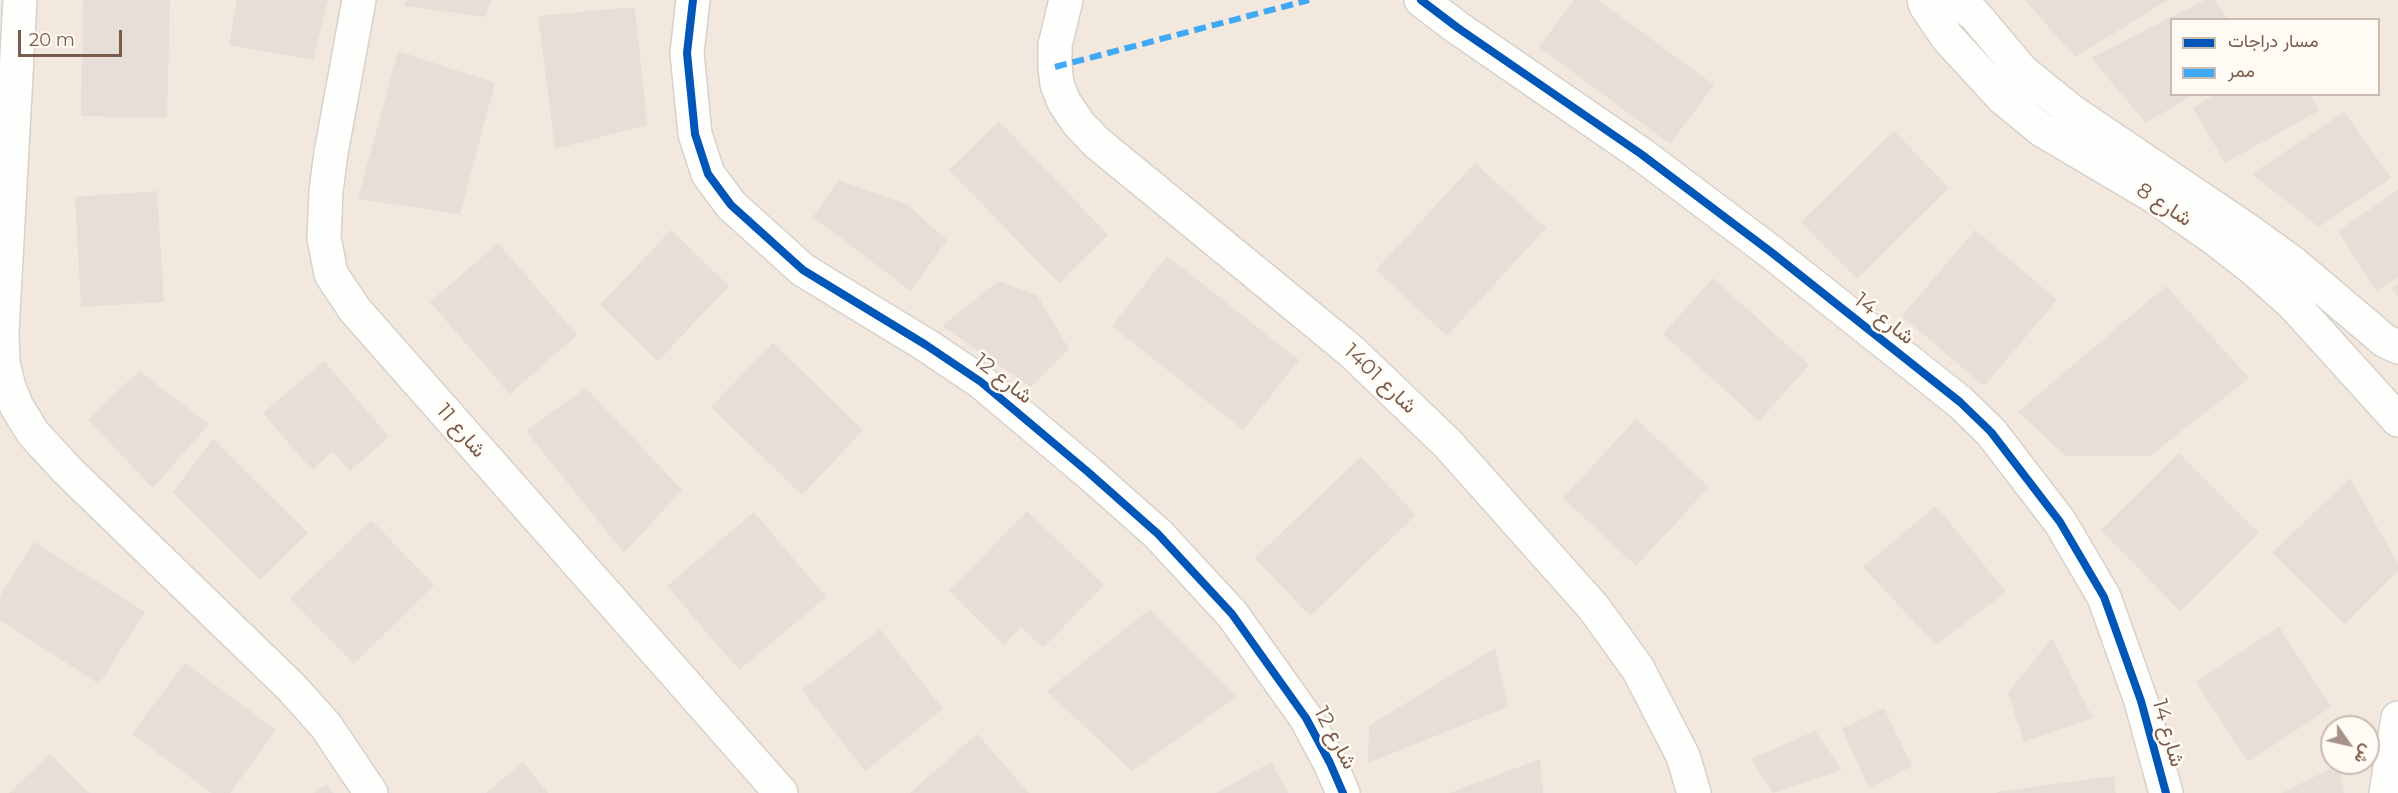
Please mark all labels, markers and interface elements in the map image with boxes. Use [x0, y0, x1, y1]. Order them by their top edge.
scale bar [21, 18, 124, 56]
legend [2170, 18, 2380, 96]
text: 20 m [29, 29, 75, 51]
text: مسار دراجات [2228, 30, 2319, 52]
text: ممر [2228, 60, 2255, 82]
street label: شارع 8 [2132, 178, 2196, 232]
street label: شارع 14 [1849, 288, 1919, 350]
street label: شارع 1401 [1338, 339, 1422, 419]
street label: شارع 12 [969, 348, 1037, 410]
street label: شارع 11 [431, 399, 491, 463]
street label: شارع 14 [2146, 696, 2190, 770]
street label: شارع 12 [1308, 702, 1362, 774]
north arrow [2320, 715, 2380, 775]
text: ش [2350, 741, 2377, 768]

